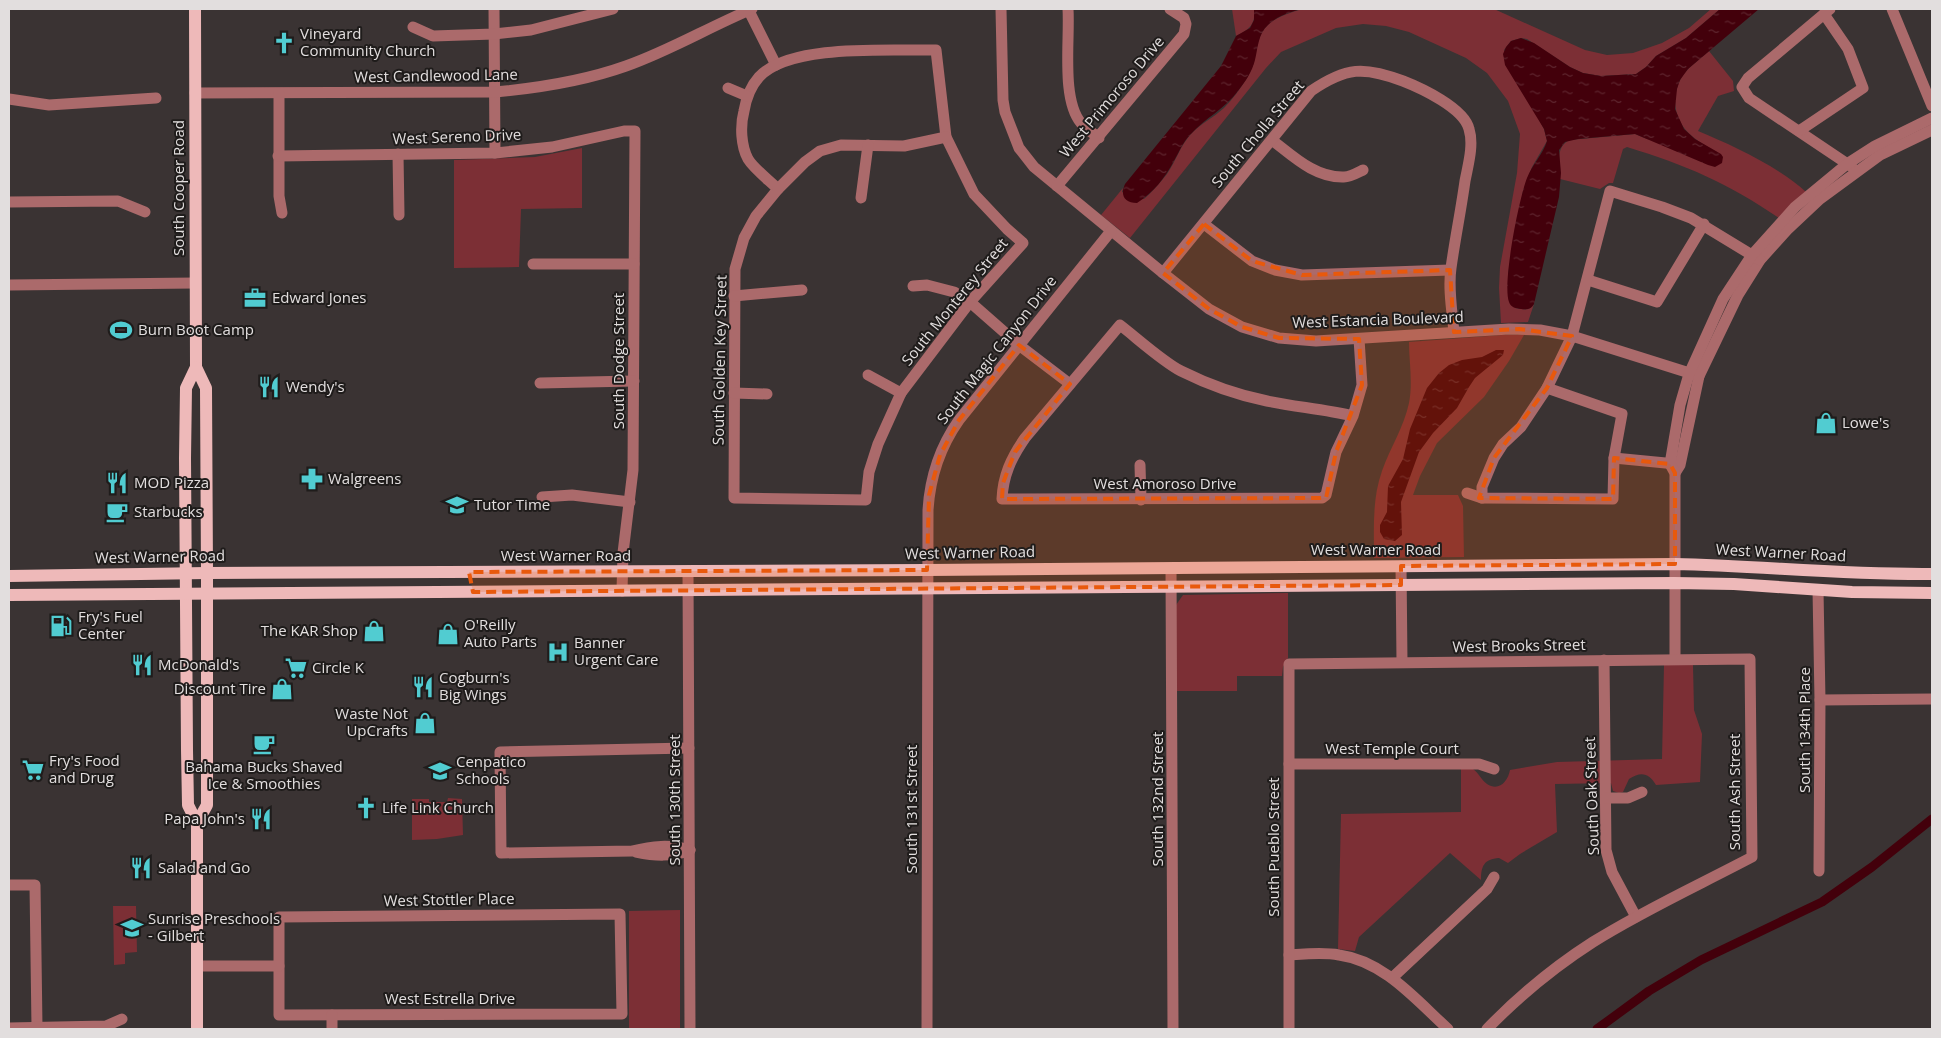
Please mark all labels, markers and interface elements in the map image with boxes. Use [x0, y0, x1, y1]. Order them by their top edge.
place label: Vineyard Community Church [300, 23, 436, 60]
church icon: Vineyard Community Church [271, 30, 297, 56]
street label: West Primoroso Drive [1055, 32, 1168, 161]
street label: West Candlewood Lane [354, 64, 518, 86]
street label: South Cholla Street [1206, 76, 1308, 191]
street label: South Cooper Road [168, 120, 188, 256]
street label: West Sereno Drive [392, 124, 522, 148]
street label: South Monterey Street [897, 234, 1012, 369]
street label: South Magic Canyon Drive [932, 271, 1060, 428]
street label: South Golden Key Street [708, 275, 730, 445]
office icon: Edward Jones [242, 285, 268, 311]
place label: Edward Jones [272, 287, 367, 307]
street label: South Dodge Street [608, 293, 628, 429]
street label: West Estancia Boulevard [1292, 306, 1464, 332]
sports icon: Burn Boot Camp [108, 317, 134, 343]
place label: Burn Boot Camp [138, 319, 254, 339]
restaurant icon: Wendy's [256, 374, 282, 400]
place label: Wendy's [286, 376, 345, 396]
shop icon: Lowe's [1813, 410, 1839, 436]
place label: Lowe's [1842, 412, 1889, 432]
pharmacy icon: Walgreens [299, 466, 325, 492]
place label: Walgreens [328, 468, 401, 488]
restaurant icon: MOD Pizza [104, 470, 130, 496]
place label: MOD Pizza [134, 472, 209, 492]
street label: West Amoroso Drive [1094, 473, 1237, 493]
school or university icon: Tutor Time [444, 492, 470, 518]
place label: Tutor Time [474, 494, 550, 514]
cafe icon: Starbucks [104, 499, 130, 525]
place label: Starbucks [134, 501, 203, 521]
street label: West Warner Road [1311, 539, 1441, 559]
street label: West Warner Road [1715, 539, 1847, 565]
street label: West Warner Road [905, 541, 1035, 563]
street label: West Warner Road [95, 545, 225, 567]
street label: West Warner Road [501, 545, 631, 565]
place label: Fry's Fuel Center [78, 606, 143, 643]
fuel station icon: Fry's Fuel Center [48, 613, 74, 639]
place label: O'Reilly Auto Parts [464, 614, 537, 651]
shop icon: The KAR Shop [361, 618, 387, 644]
place label: The KAR Shop [261, 620, 358, 640]
shop icon: O'Reilly Auto Parts [435, 621, 461, 647]
place label: Banner Urgent Care [574, 632, 658, 669]
street label: West Brooks Street [1452, 634, 1586, 656]
hospital icon: Banner Urgent Care [545, 639, 571, 665]
restaurant icon: McDonald's [129, 652, 155, 678]
place label: McDonald's [158, 654, 240, 674]
supermarket icon: Circle K [283, 655, 309, 681]
place label: Circle K [312, 657, 365, 677]
place label: Cogburn's Big Wings [439, 667, 510, 704]
street label: South 134th Place [1794, 667, 1814, 793]
restaurant icon: Cogburn's Big Wings [410, 674, 436, 700]
shop icon: Discount Tire [269, 676, 295, 702]
place label: Discount Tire [174, 678, 266, 698]
place label: Waste Not UpCrafts [335, 703, 408, 740]
shop icon: Waste Not UpCrafts [412, 710, 438, 736]
cafe icon: Bahama Bucks Shaved Ice & Smoothies [251, 731, 277, 757]
street label: South 132nd Street [1147, 732, 1167, 866]
street label: South Ash Street [1724, 734, 1744, 850]
street label: South 130th Street [664, 735, 684, 865]
street label: South Oak Street [1579, 736, 1603, 856]
street label: West Temple Court [1325, 738, 1459, 758]
street label: South 131st Street [901, 745, 921, 873]
place label: Fry's Food and Drug [49, 750, 120, 787]
place label: Cenpatico Schools [456, 751, 526, 788]
place label: Bahama Bucks Shaved Ice & Smoothies [185, 756, 343, 793]
supermarket icon: Fry's Food and Drug [20, 757, 46, 783]
school or university icon: Cenpatico Schools [427, 758, 453, 784]
street label: South Pueblo Street [1263, 777, 1283, 917]
church icon: Life Link Church [353, 795, 379, 821]
place label: Life Link Church [382, 797, 494, 817]
restaurant icon: Papa John's [248, 806, 274, 832]
place label: Papa John's [164, 808, 245, 828]
restaurant icon: Salad and Go [128, 855, 154, 881]
place label: Salad and Go [158, 857, 250, 877]
street label: West Stottler Place [383, 888, 515, 910]
place label: Sunrise Preschools - Gilbert [148, 908, 280, 945]
school or university icon: Sunrise Preschools - Gilbert [119, 915, 145, 941]
street label: West Estrella Drive [385, 988, 515, 1008]

